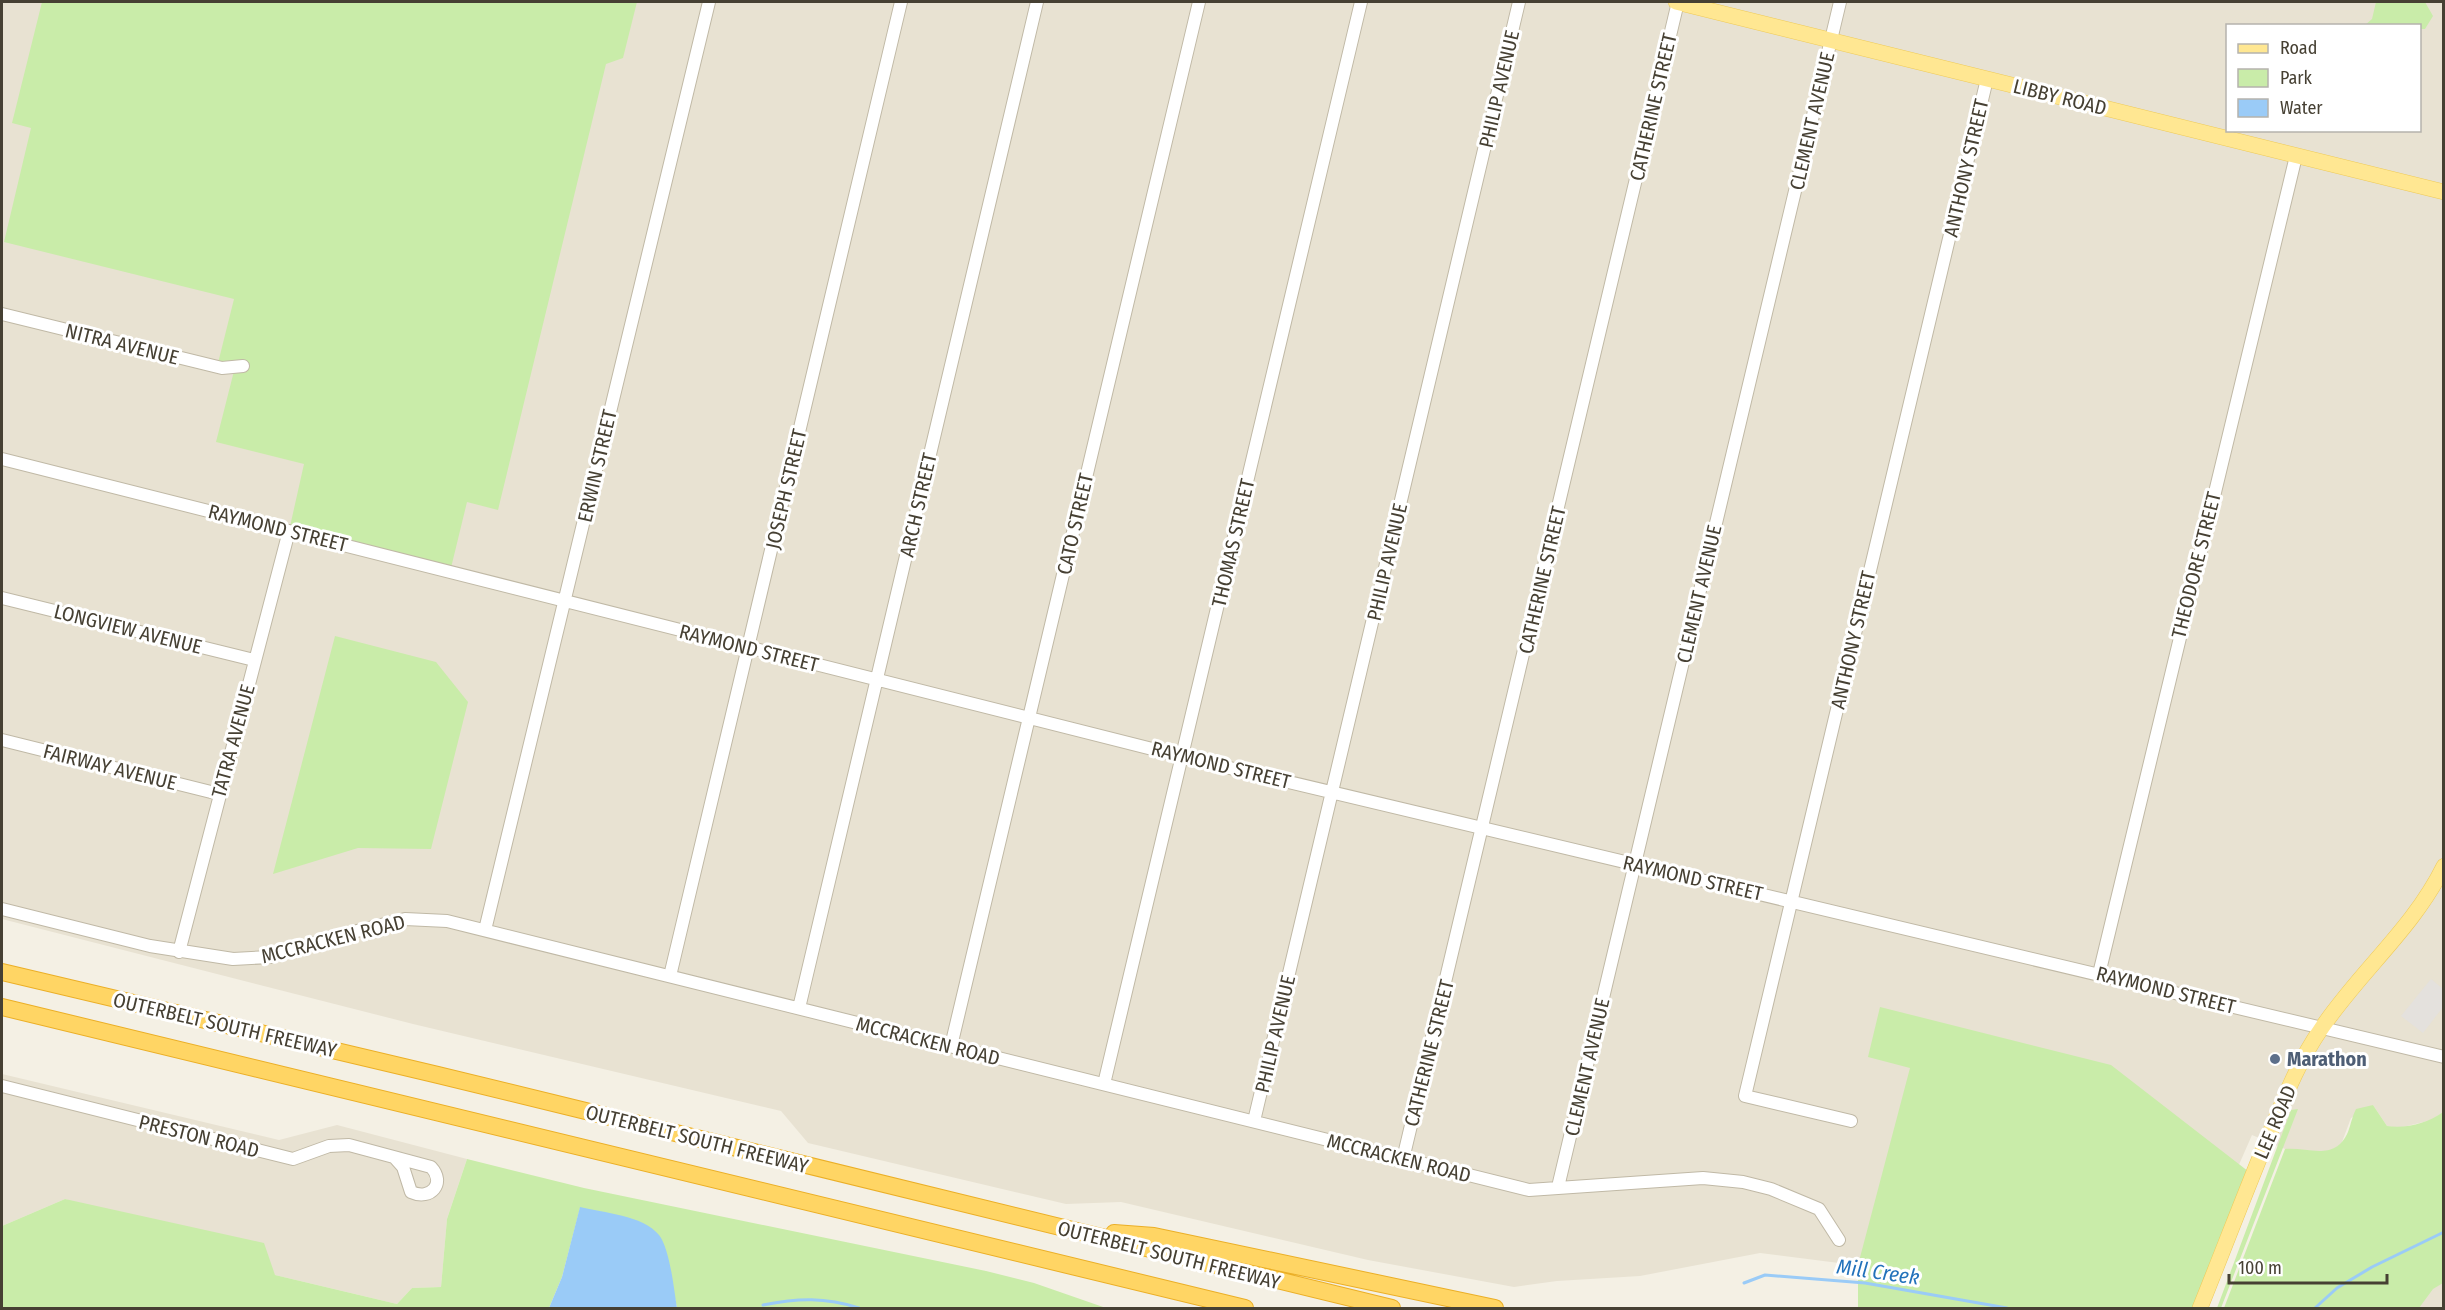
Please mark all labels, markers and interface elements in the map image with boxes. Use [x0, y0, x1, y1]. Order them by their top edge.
legend [2226, 24, 2421, 132]
street label: PHILIP AVENUE [1474, 28, 1524, 150]
street label: CATHERINE STREET [1624, 30, 1682, 183]
text: Road [2280, 37, 2317, 59]
street label: CLEMENT AVENUE [1784, 50, 1840, 192]
text: Park [2280, 67, 2313, 89]
street label: LIBBY ROAD [2011, 74, 2109, 120]
street label: ANTHONY STREET [1938, 96, 1994, 239]
text: Water [2280, 97, 2323, 119]
street label: NITRA AVENUE [63, 318, 181, 370]
street label: ERWIN STREET [572, 407, 622, 525]
street label: JOSEPH STREET [761, 426, 812, 551]
street label: ARCH STREET [894, 450, 942, 559]
street label: CATO STREET [1052, 470, 1098, 577]
street label: THOMAS STREET [1207, 476, 1260, 609]
street label: THEODORE STREET [2166, 489, 2226, 641]
street label: RAYMOND STREET [206, 499, 351, 557]
street label: PHILIP AVENUE [1362, 501, 1412, 623]
street label: CATHERINE STREET [1513, 503, 1571, 656]
street label: CLEMENT AVENUE [1671, 523, 1727, 665]
street label: ANTHONY STREET [1825, 568, 1881, 711]
street label: LONGVIEW AVENUE [52, 599, 204, 659]
street label: RAYMOND STREET [677, 619, 822, 677]
street label: TATRA AVENUE [206, 682, 260, 800]
street label: RAYMOND STREET [1149, 736, 1294, 794]
street label: FAIRWAY AVENUE [41, 739, 179, 795]
street label: RAYMOND STREET [1621, 850, 1766, 906]
street label: MCCRACKEN ROAD [259, 910, 407, 968]
street label: RAYMOND STREET [2094, 961, 2239, 1019]
street label: PHILIP AVENUE [1250, 973, 1300, 1095]
street label: CATHERINE STREET [1399, 976, 1459, 1129]
street label: OUTERBELT SOUTH FREEWAY [111, 988, 339, 1062]
street label: CLEMENT AVENUE [1559, 996, 1615, 1138]
street label: MCCRACKEN ROAD [854, 1012, 1002, 1070]
place label: Marathon [2287, 1047, 2367, 1071]
marker: Marathon [2268, 1052, 2282, 1066]
street label: LEE ROAD [2249, 1082, 2301, 1162]
street label: OUTERBELT SOUTH FREEWAY [583, 1100, 811, 1178]
street label: PRESTON ROAD [136, 1109, 262, 1163]
street label: MCCRACKEN ROAD [1325, 1129, 1473, 1187]
street label: OUTERBELT SOUTH FREEWAY [1055, 1216, 1283, 1294]
scale bar [2229, 1247, 2386, 1285]
water label: Mill Creek [1835, 1253, 1921, 1291]
text: 100 m [2238, 1257, 2282, 1279]

